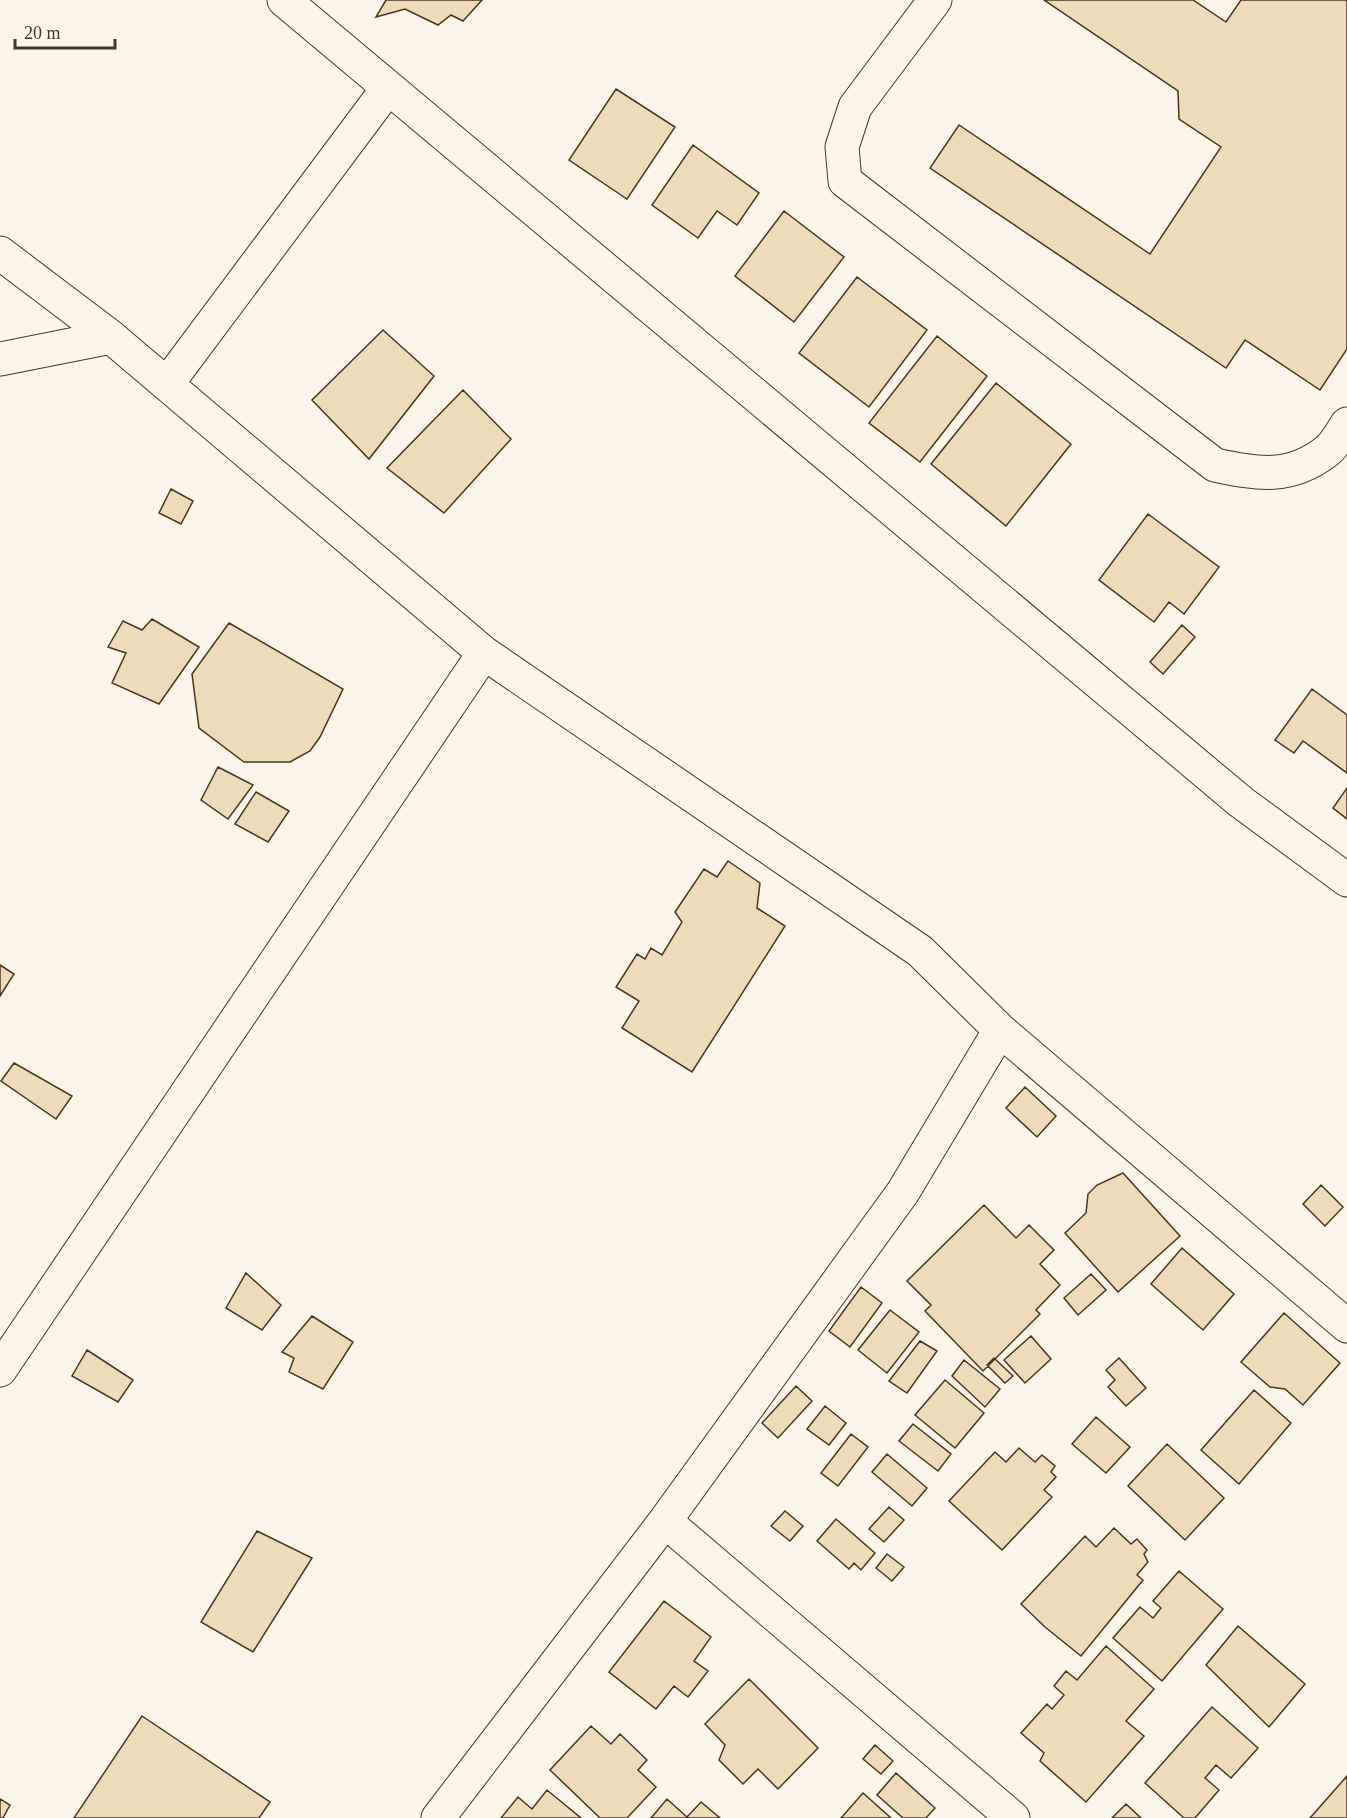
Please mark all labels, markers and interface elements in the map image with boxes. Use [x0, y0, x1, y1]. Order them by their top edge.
scale bar [15, 12, 116, 50]
text: 20 m [24, 23, 61, 43]

